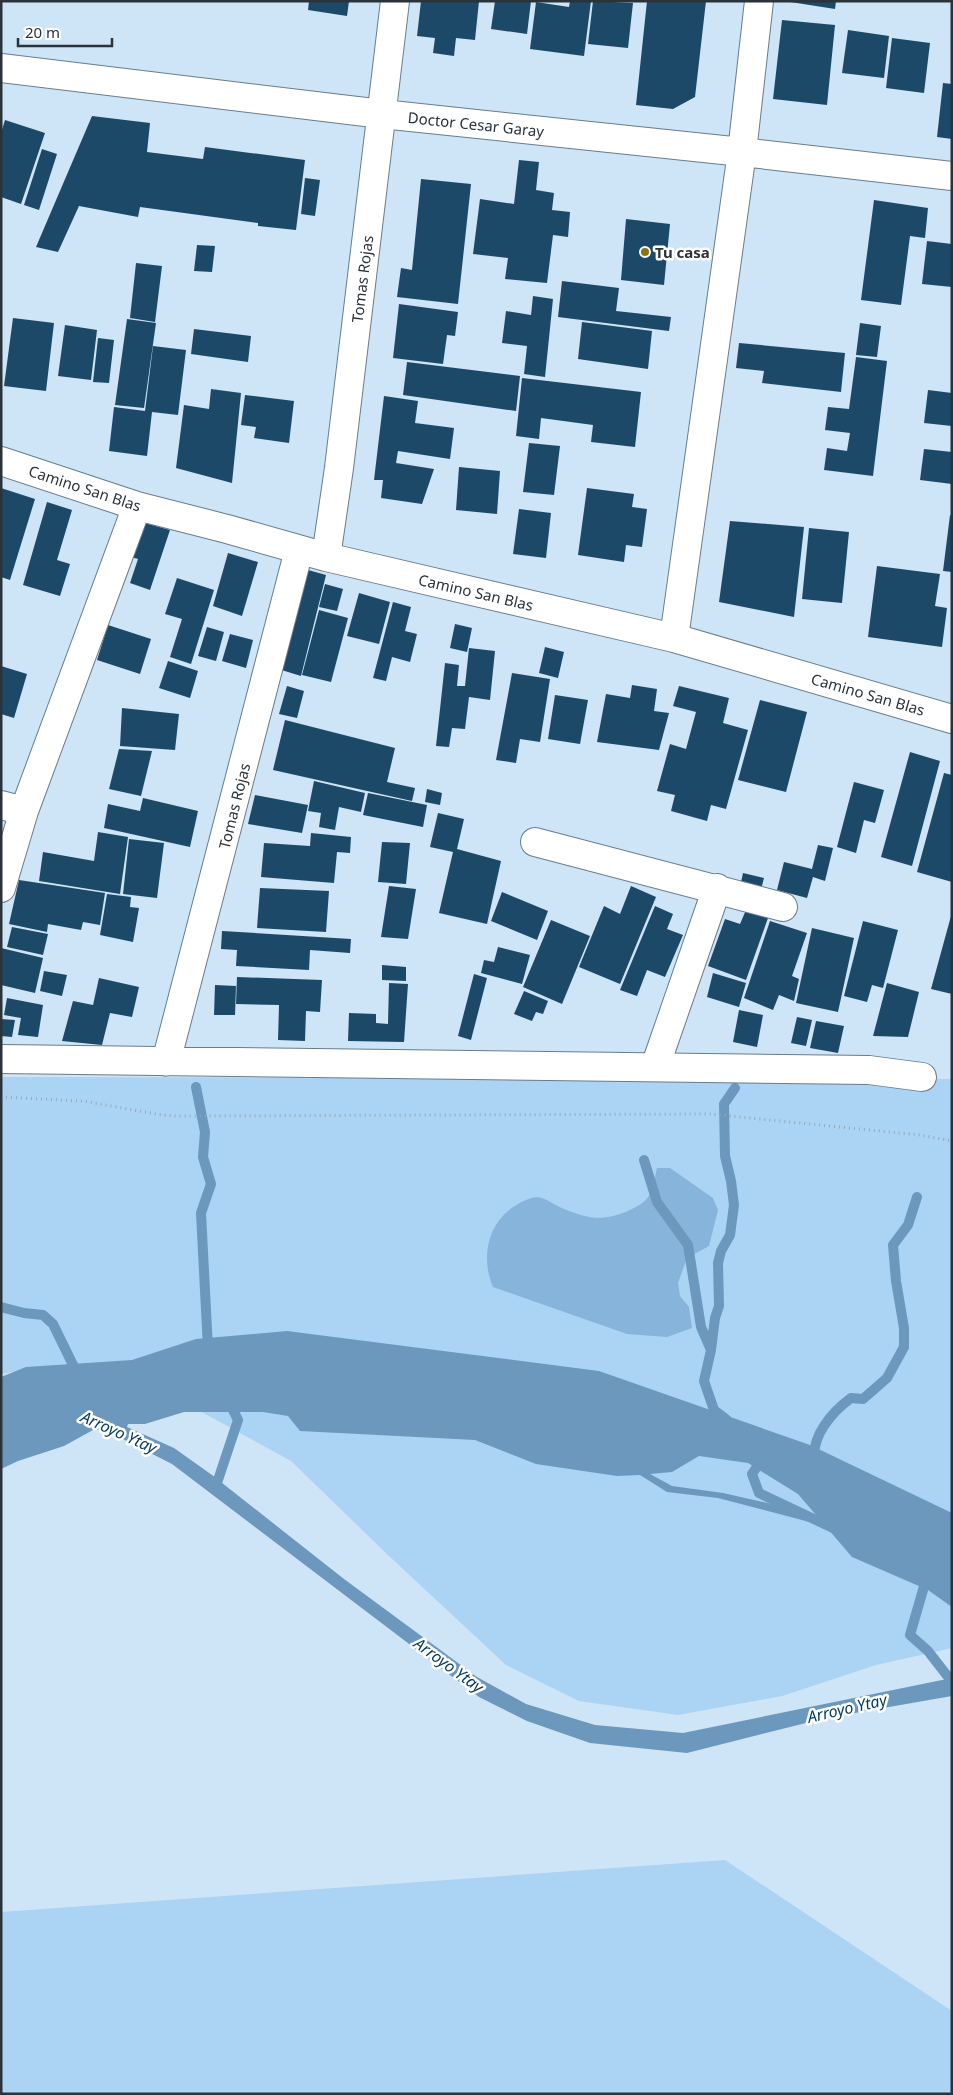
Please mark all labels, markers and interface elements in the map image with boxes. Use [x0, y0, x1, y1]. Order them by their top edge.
scale bar [18, 15, 111, 47]
text: 20 m [25, 22, 60, 42]
street label: Doctor Cesar Garay [407, 107, 545, 141]
street label: Tomas Rojas [347, 234, 377, 324]
place label: Tu casa [655, 242, 710, 262]
marker: Tu casa [639, 246, 651, 258]
street label: Camino San Blas [26, 460, 144, 516]
street label: Camino San Blas [417, 569, 535, 615]
street label: Camino San Blas [809, 668, 927, 720]
street label: Tomas Rojas [214, 761, 254, 851]
water label: Arroyo Ytay [77, 1405, 162, 1459]
water label: Arroyo Ytay [409, 1632, 489, 1699]
water label: Arroyo Ytay [804, 1688, 890, 1728]

